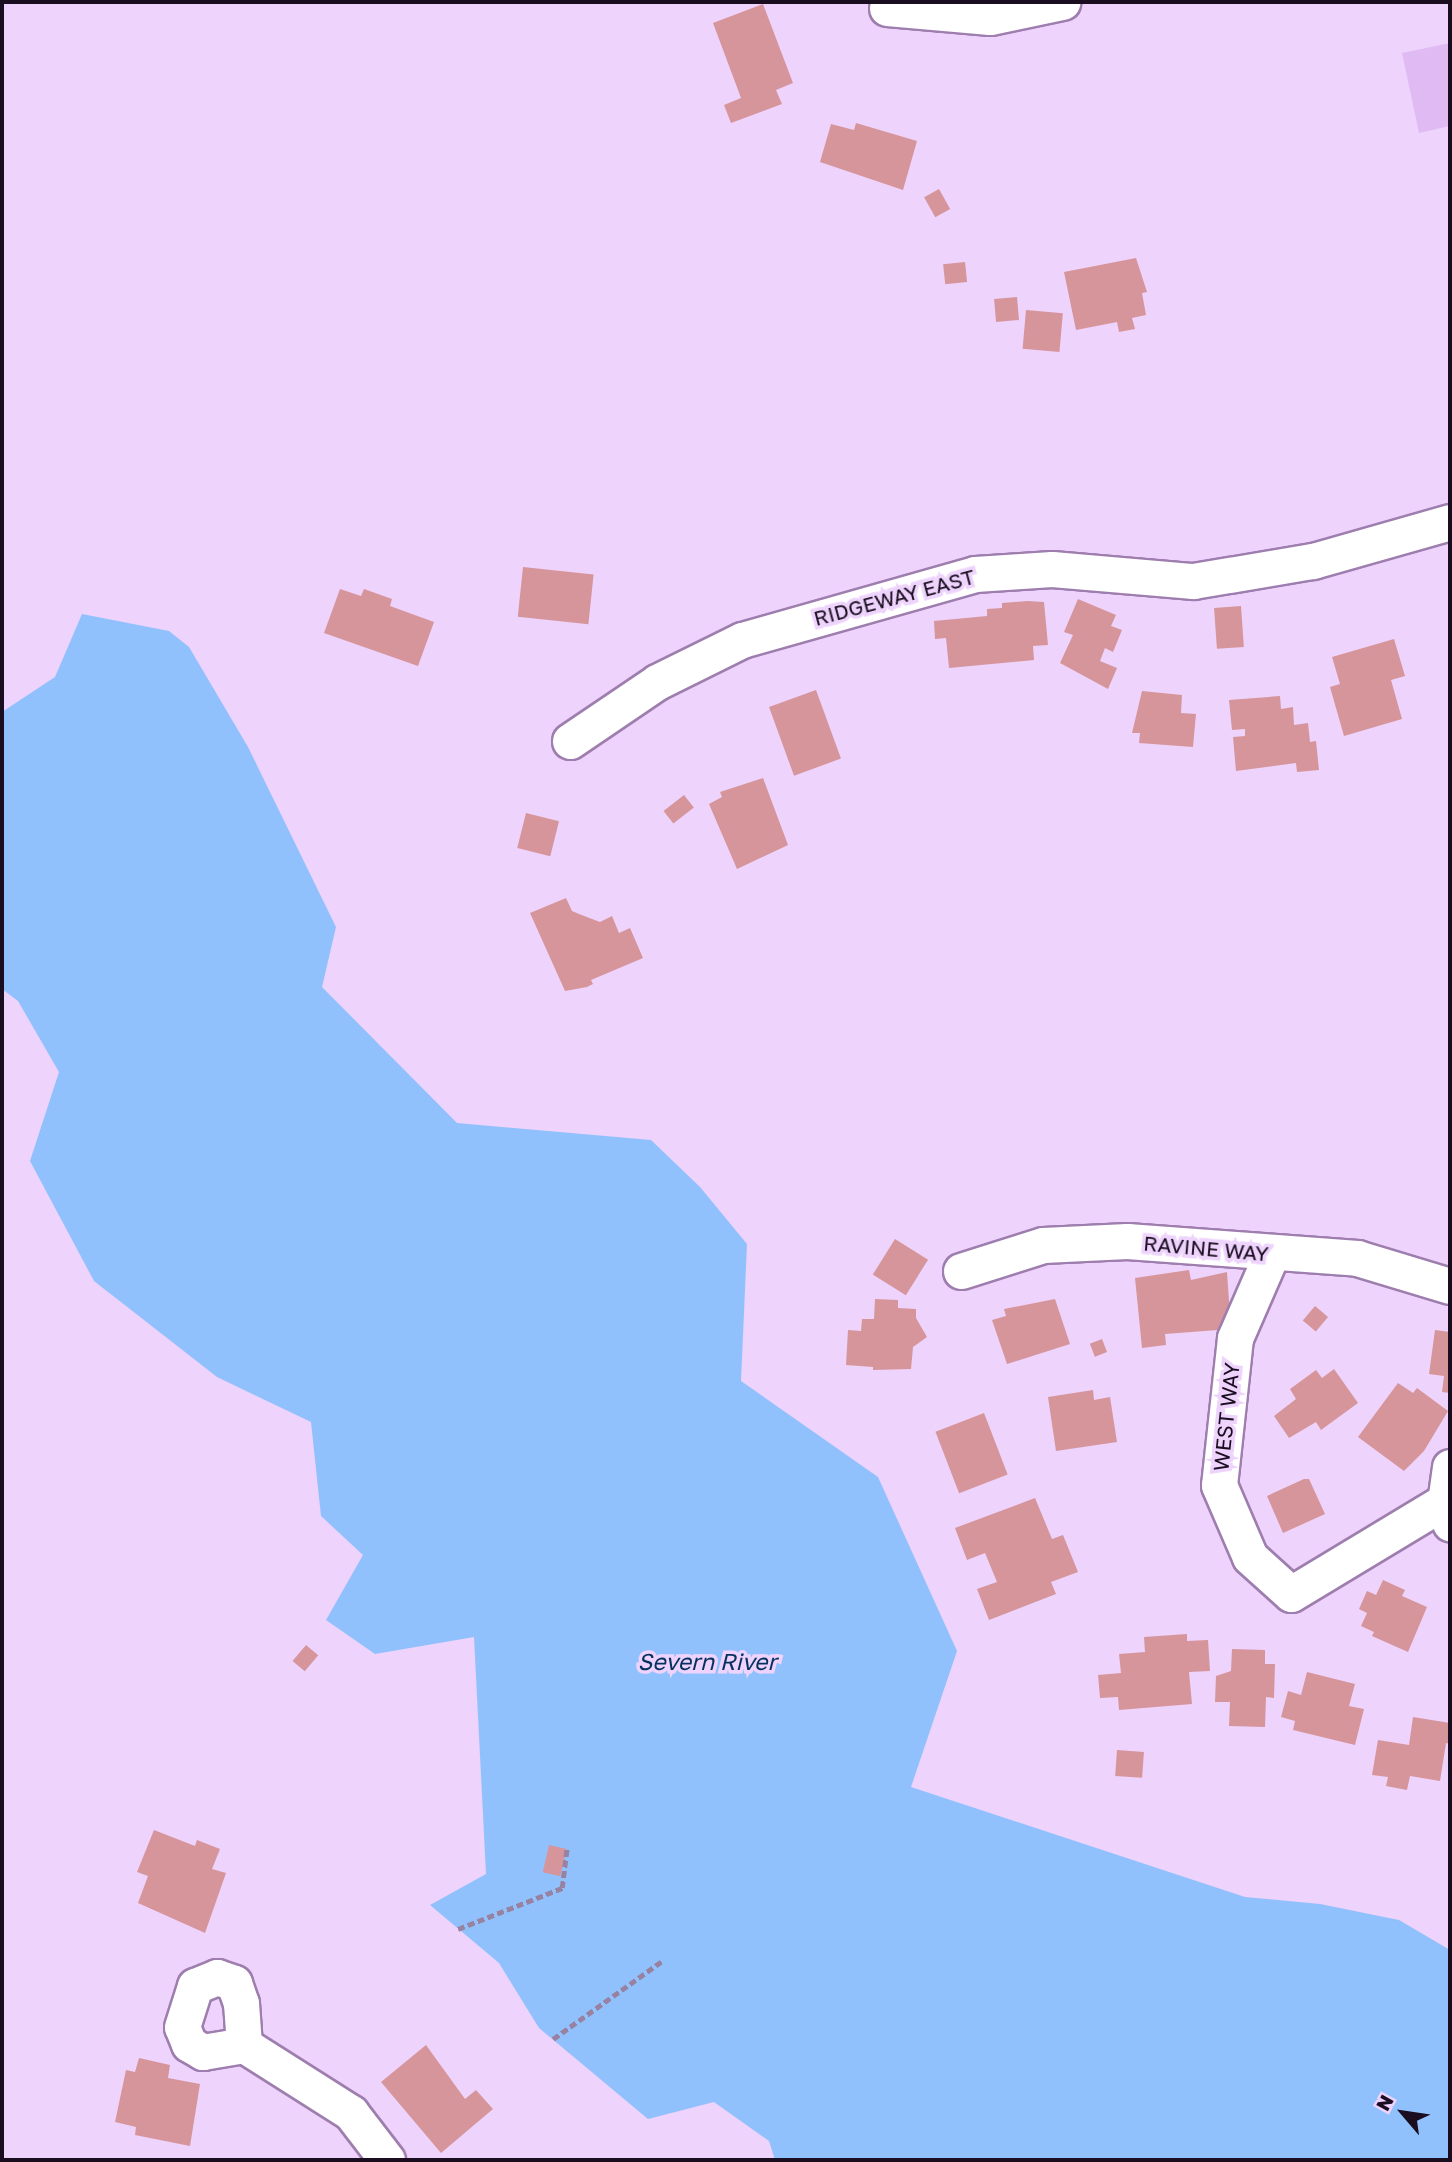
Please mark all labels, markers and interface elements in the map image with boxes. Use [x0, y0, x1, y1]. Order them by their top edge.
street label: RIDGEWAY EAST [811, 563, 977, 631]
street label: RAVINE WAY [1142, 1230, 1270, 1266]
street label: WEST WAY [1208, 1362, 1244, 1472]
water label: Severn River [638, 1647, 776, 1675]
north arrow [1368, 2078, 1438, 2148]
text: N [1371, 2091, 1398, 2114]

